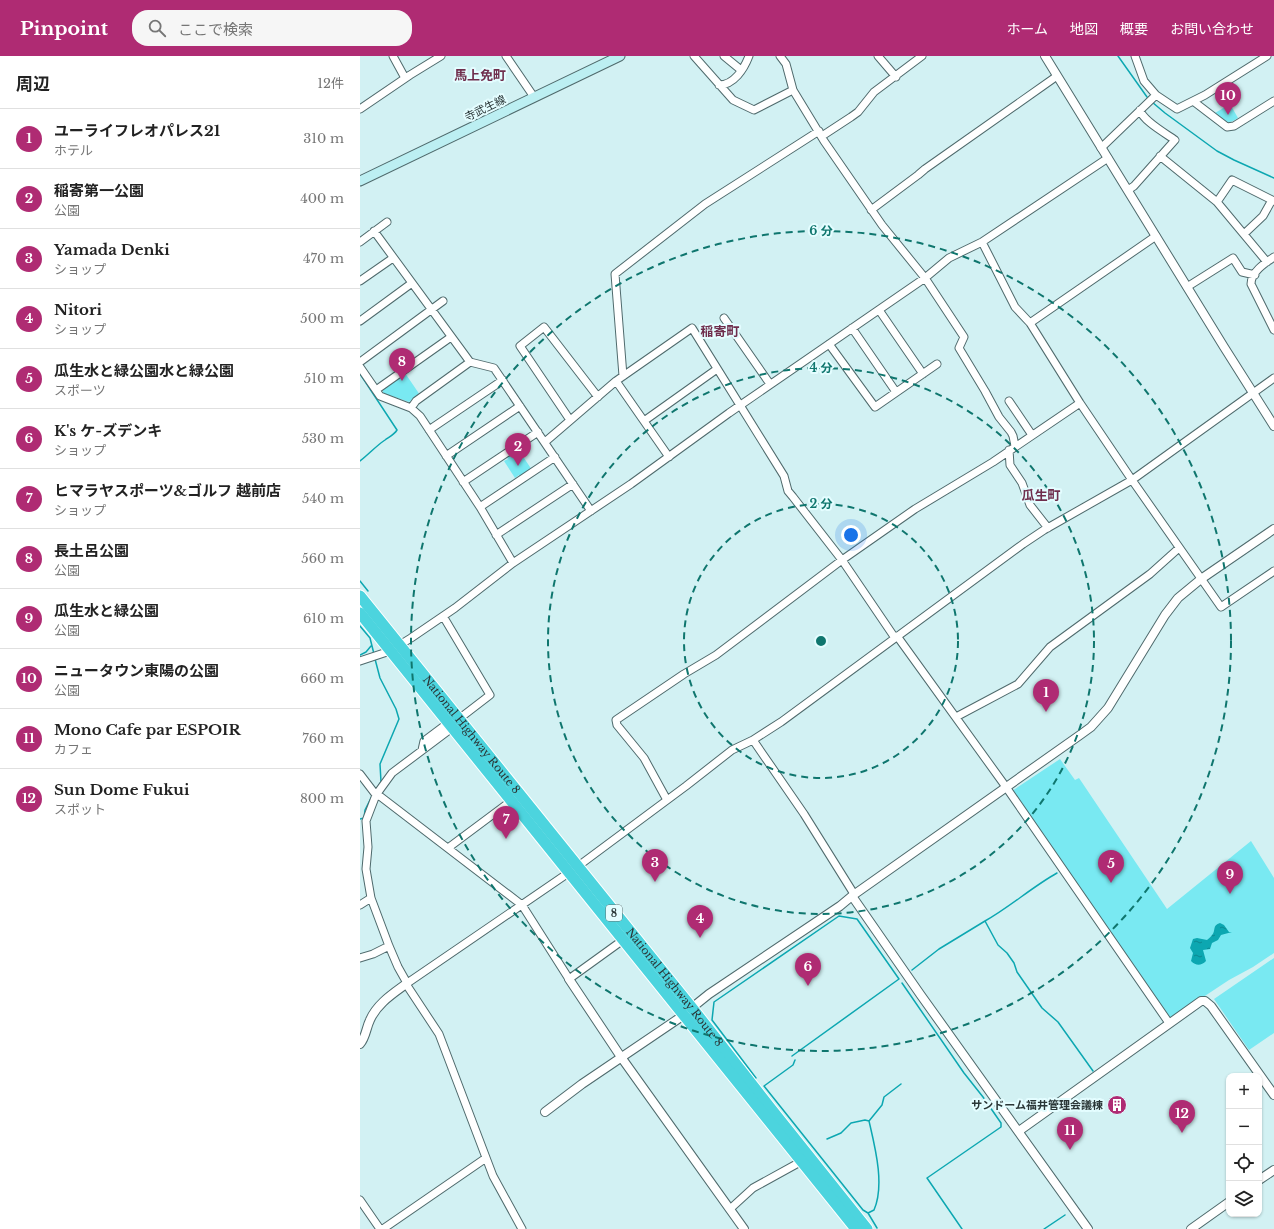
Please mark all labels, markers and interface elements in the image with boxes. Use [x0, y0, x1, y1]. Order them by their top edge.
search box [132, 10, 412, 46]
text: Pinpoint [20, 17, 108, 40]
icon: search [146, 17, 168, 39]
text: ここで検索 [178, 20, 253, 39]
text: ホーム [1006, 20, 1048, 38]
text: 地図 [1070, 20, 1098, 38]
text: 概要 [1120, 20, 1148, 38]
text: お問い合わせ [1170, 20, 1254, 38]
district label: 馬上免町 [454, 67, 506, 84]
text: 周辺 [16, 74, 50, 95]
text: 12件 [317, 75, 344, 92]
pin: 10 [1215, 82, 1241, 115]
street label: 寺武生線 [462, 92, 508, 124]
text: ユーライフレオパレス21 [54, 121, 220, 140]
text: 1 [26, 130, 32, 147]
text: 310 m [303, 130, 344, 147]
text: ホテル [54, 142, 93, 159]
text: 稲寄第一公園 [54, 181, 144, 200]
text: 2 [25, 190, 33, 207]
text: 400 m [300, 190, 344, 207]
text: 公園 [54, 202, 80, 219]
text: 6 分 [809, 223, 833, 238]
text: Yamada Denki [54, 240, 170, 259]
text: 3 [25, 250, 33, 267]
text: 470 m [303, 250, 344, 267]
text: ショップ [54, 261, 106, 278]
text: Nitori [54, 300, 102, 319]
text: 4 [25, 310, 33, 327]
text: 500 m [300, 310, 344, 327]
text: ショップ [54, 321, 106, 338]
district label: 稲寄町 [700, 323, 740, 340]
pin: 8 [389, 348, 415, 381]
text: 4 分 [809, 360, 833, 375]
text: 瓜生水と緑公園水と緑公園 [54, 361, 234, 380]
text: 5 [25, 370, 33, 387]
text: 510 m [304, 370, 344, 387]
text: スポーツ [54, 382, 106, 399]
text: K's ケ-ズデンキ [54, 421, 162, 440]
text: 6 [25, 430, 33, 447]
text: 530 m [302, 430, 344, 447]
pin: 2 [505, 433, 531, 466]
text: ショップ [54, 442, 106, 459]
text: ヒマラヤスポーツ&ゴルフ 越前店 [54, 481, 281, 500]
district label: 瓜生町 [1021, 487, 1061, 504]
text: 7 [26, 490, 32, 507]
text: 540 m [302, 490, 344, 507]
text: 2 分 [809, 496, 833, 511]
text: ショップ [54, 502, 106, 519]
your location [841, 525, 861, 545]
text: 長土呂公園 [54, 541, 129, 560]
text: 8 [25, 550, 33, 567]
text: 560 m [301, 550, 344, 567]
text: 公園 [54, 562, 80, 579]
text: 瓜生水と緑公園 [54, 601, 159, 620]
text: 9 [25, 610, 33, 627]
text: 610 m [303, 610, 344, 627]
text: 公園 [54, 622, 80, 639]
centre of rings [814, 634, 828, 648]
text: ニュータウン東陽の公園 [54, 661, 219, 680]
text: 10 [21, 670, 37, 687]
text: 660 m [300, 670, 344, 687]
street label: National Highway Route 8 [420, 673, 523, 796]
pin: 1 [1033, 679, 1059, 712]
text: 公園 [54, 682, 80, 699]
text: Mono Cafe par ESPOIR [54, 720, 241, 739]
text: 11 [23, 730, 35, 747]
text: 760 m [302, 730, 344, 747]
text: カフェ [54, 741, 93, 758]
text: Sun Dome Fukui [54, 780, 189, 799]
text: 12 [22, 790, 36, 807]
text: 800 m [300, 790, 344, 807]
text: スポット [54, 801, 106, 818]
pin: 7 [493, 806, 519, 839]
pin: 3 [642, 849, 668, 882]
pin: 5 [1098, 850, 1124, 883]
pin: 9 [1217, 861, 1243, 894]
road number: 8 [606, 905, 622, 921]
pin: 4 [687, 905, 713, 938]
street label: National Highway Route 8 [623, 925, 726, 1049]
pin: 6 [795, 953, 821, 986]
map controls [1226, 1073, 1262, 1217]
button: + [1226, 1073, 1262, 1109]
building icon: サンドーム福井管理会議棟 [1106, 1094, 1128, 1116]
place label: サンドーム福井管理会議棟 [971, 1098, 1103, 1112]
pin: 12 [1169, 1100, 1195, 1133]
button: − [1226, 1109, 1262, 1145]
pin: 11 [1057, 1117, 1083, 1150]
button: locate [1226, 1145, 1262, 1181]
button: layers [1226, 1181, 1262, 1217]

